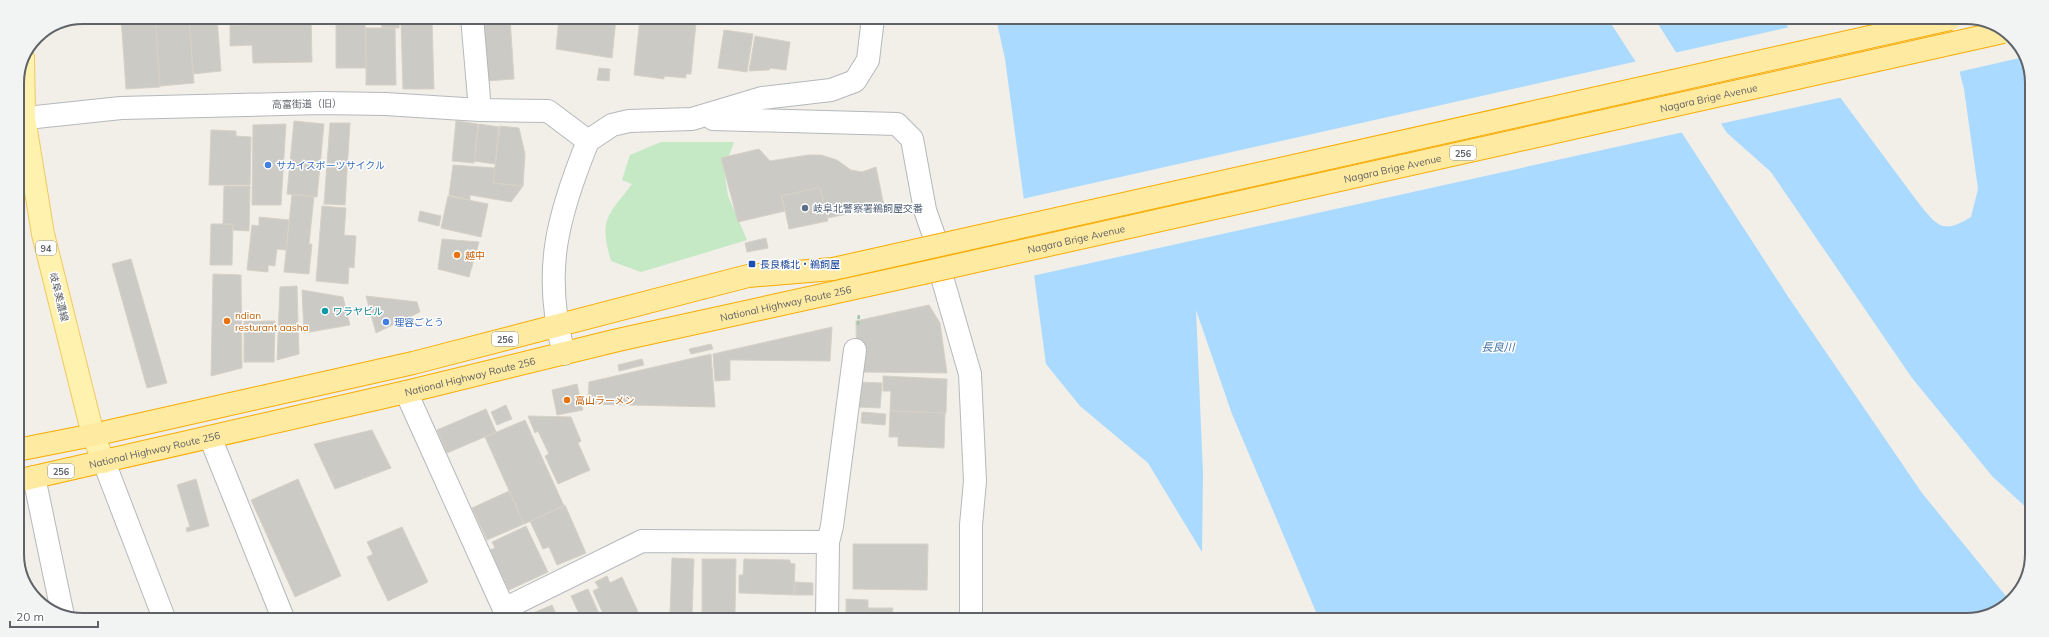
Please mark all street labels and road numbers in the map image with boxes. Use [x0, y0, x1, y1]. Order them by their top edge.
street label: Nagara Brige Avenue [1659, 80, 1759, 115]
street label: 高富街道（旧） [272, 97, 342, 111]
road number: 256 [1450, 146, 1476, 160]
street label: Nagara Brige Avenue [1342, 151, 1442, 185]
street label: Nagara Brige Avenue [1026, 222, 1126, 256]
road number: 94 [36, 241, 56, 255]
street label: 岐阜美濃線 [47, 271, 71, 323]
street label: National Highway Route 256 [719, 282, 853, 324]
road number: 256 [492, 332, 518, 346]
street label: National Highway Route 256 [403, 354, 537, 399]
street label: National Highway Route 256 [88, 428, 221, 471]
road number: 256 [48, 464, 74, 478]

